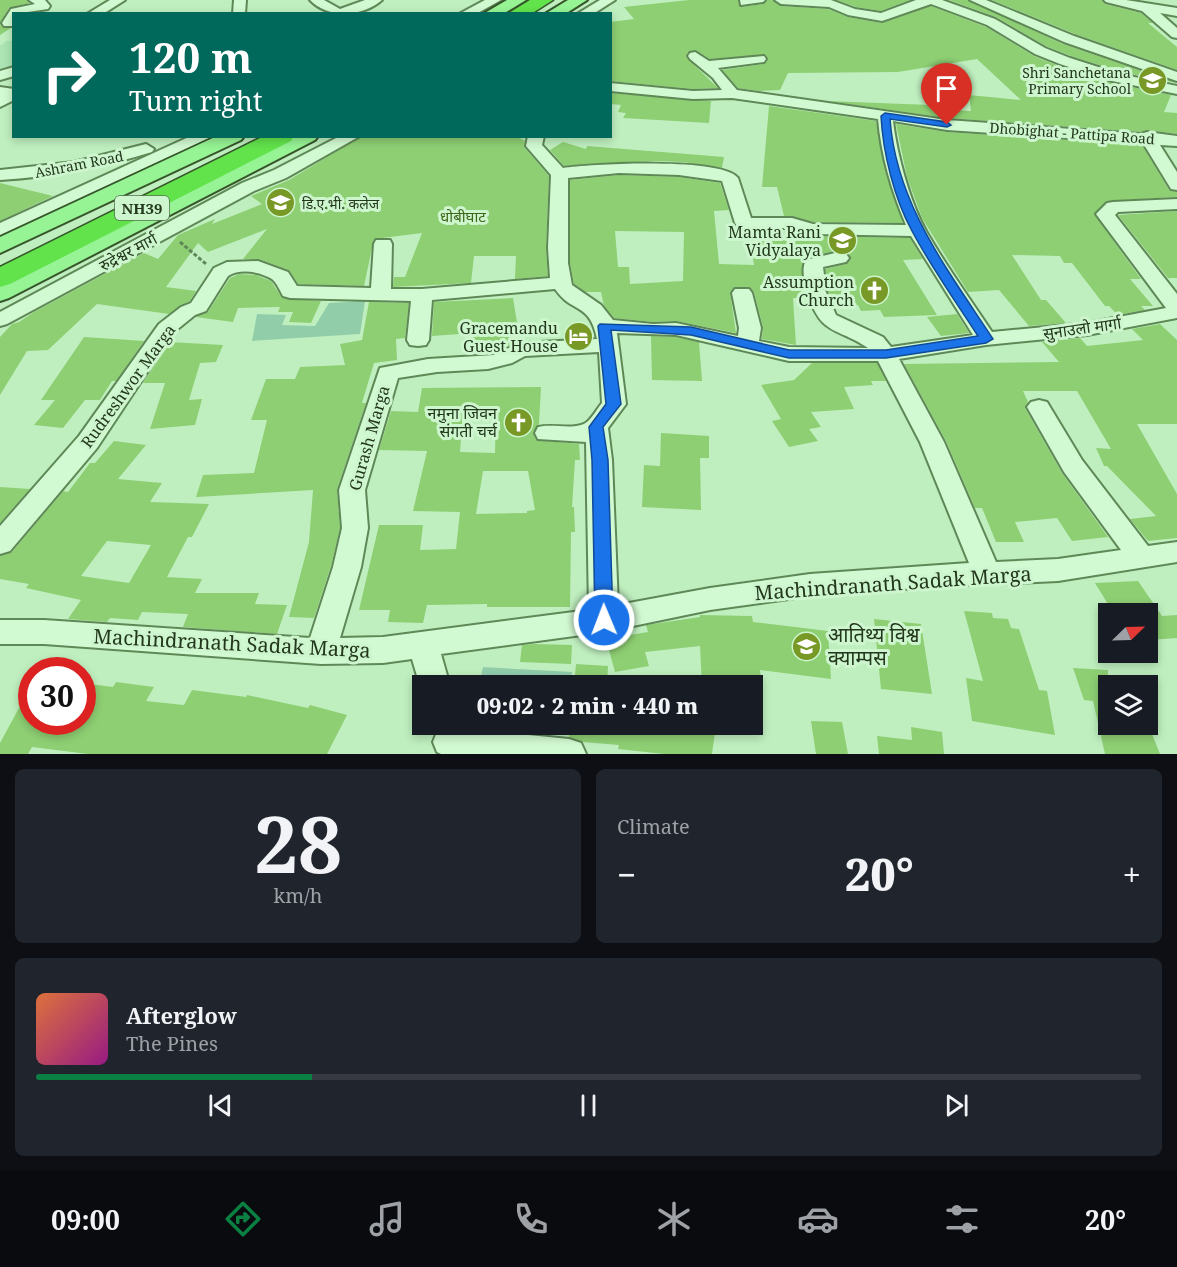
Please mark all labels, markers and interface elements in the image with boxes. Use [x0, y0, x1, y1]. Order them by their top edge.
text: 120 m [129, 28, 253, 85]
icon: right [30, 36, 108, 114]
pin [921, 63, 972, 125]
place label: Shri Sanchetana Primary School [1022, 63, 1132, 98]
school or university icon: Shri Sanchetana Primary School [1136, 64, 1168, 96]
icon: arrive [930, 72, 963, 105]
text: Turn right [129, 82, 262, 119]
street label: Dhobighat - Pattipa Road [989, 118, 1156, 148]
street label: Ashram Road [33, 146, 125, 182]
school or university icon: डि.ए.भी. कलेज [265, 187, 297, 219]
place label: डि.ए.भी. कलेज [302, 194, 380, 213]
road number: NH39 [115, 196, 169, 220]
district label: धोबीघाट [440, 206, 486, 226]
place label: Mamta Rani Vidyalaya [728, 221, 821, 261]
school or university icon: Mamta Rani Vidyalaya [826, 225, 858, 257]
street label: रुद्रेश्वर मार्ग [95, 227, 162, 276]
place label: Assumption Church [763, 271, 854, 311]
church icon: Assumption Church [859, 275, 891, 307]
street label: सुनाउलो मार्गा [1042, 311, 1123, 344]
place label: Gracemandu Guest House [459, 317, 558, 357]
street label: Rudreshwor Marga [76, 320, 180, 452]
hotel icon: Gracemandu Guest House [563, 321, 595, 353]
street label: Gurash Marga [343, 383, 395, 493]
place label: नमुना जिवन संगती चर्च [428, 402, 498, 442]
church icon: नमुना जिवन संगती चर्च [502, 406, 534, 438]
street label: Machindranath Sadak Marga [754, 560, 1032, 606]
position arrow [572, 588, 636, 652]
north arrow [1098, 603, 1158, 663]
map controls [1098, 603, 1158, 735]
place label: आतिथ्य विश्व क्याम्पस [828, 621, 921, 671]
street label: Machindranath Sadak Marga [93, 622, 371, 664]
school or university icon: आतिथ्य विश्व क्याम्पस [791, 630, 823, 662]
speed limit sign: 30 [18, 657, 96, 735]
button: layers [1098, 675, 1158, 735]
text: 09:02 · 2 min · 440 m [477, 690, 698, 720]
text: 28 [254, 790, 342, 896]
text: Climate [617, 813, 690, 840]
text: 20° [845, 843, 914, 904]
text: − [617, 852, 636, 897]
text: + [1123, 852, 1141, 897]
text: km/h [273, 882, 323, 909]
text: Afterglow [126, 1000, 237, 1030]
text: The Pines [126, 1030, 218, 1057]
icon: previous [204, 1089, 237, 1122]
icon: pause [572, 1089, 605, 1122]
icon: next [940, 1089, 973, 1122]
icon: directions [222, 1198, 264, 1240]
icon: music [366, 1198, 408, 1240]
icon: phone [510, 1198, 552, 1240]
icon: climate [653, 1198, 695, 1240]
icon: car [797, 1198, 839, 1240]
icon: filters [941, 1198, 983, 1240]
text: 09:00 [51, 1201, 120, 1238]
text: 20° [1085, 1201, 1126, 1238]

